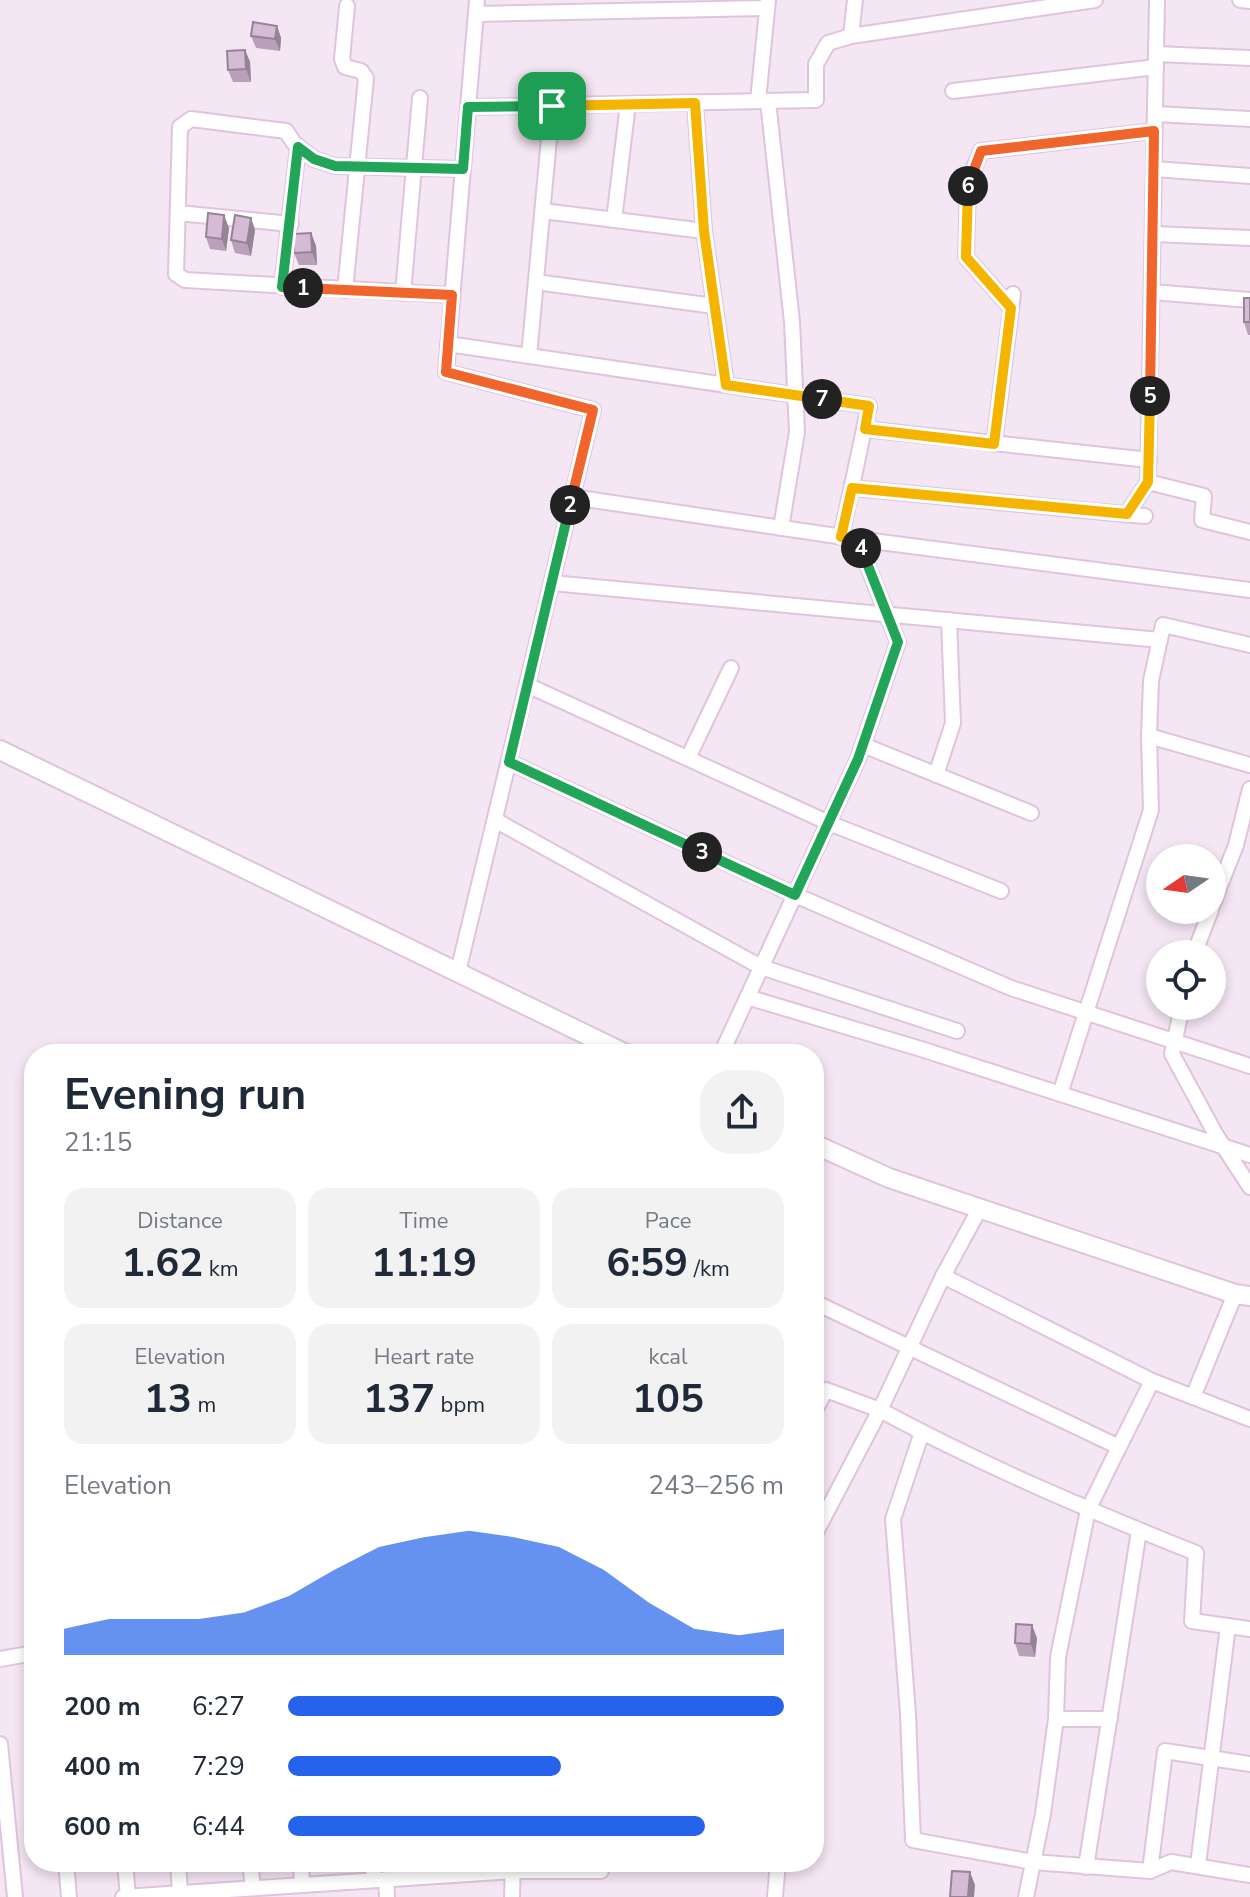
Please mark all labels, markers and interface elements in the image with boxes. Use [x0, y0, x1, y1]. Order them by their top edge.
pin [518, 72, 586, 140]
icon: arrive [530, 84, 574, 128]
pin: 6 [948, 166, 988, 206]
text: 6 [961, 171, 975, 201]
pin: 1 [283, 268, 323, 308]
text: 1 [296, 273, 310, 303]
pin: 5 [1130, 376, 1170, 416]
pin: 7 [802, 379, 842, 419]
text: 5 [1143, 381, 1157, 411]
text: 7 [815, 384, 829, 414]
pin: 2 [550, 485, 590, 525]
text: 2 [563, 490, 577, 520]
pin: 4 [841, 528, 881, 568]
text: 4 [854, 533, 868, 563]
pin: 3 [682, 832, 722, 872]
text: 3 [695, 837, 709, 867]
north arrow [1146, 844, 1226, 924]
map controls [1146, 844, 1226, 1020]
button: locate [1146, 940, 1226, 1020]
text: Evening run [64, 1065, 306, 1125]
button: share [700, 1070, 784, 1154]
text: 21:15 [64, 1125, 132, 1160]
text: Distance [137, 1206, 223, 1236]
text: Time [400, 1206, 448, 1236]
text: Pace [645, 1206, 691, 1236]
text: 1.62 [121, 1236, 203, 1290]
text: 11:19 [371, 1236, 477, 1290]
text: 6:59 [606, 1236, 688, 1290]
text: km [203, 1254, 239, 1284]
text: /km [688, 1254, 730, 1284]
text: Elevation [134, 1342, 226, 1372]
text: Heart rate [374, 1342, 474, 1372]
text: kcal [649, 1342, 688, 1372]
text: 13 [144, 1372, 192, 1426]
text: 137 [363, 1372, 435, 1426]
text: 105 [632, 1372, 704, 1426]
text: m [192, 1390, 216, 1420]
text: bpm [435, 1390, 485, 1420]
text: Elevation [64, 1468, 172, 1503]
text: 243–256 m [648, 1468, 784, 1503]
text: 200 m [64, 1689, 141, 1724]
text: 6:27 [192, 1689, 245, 1724]
text: 400 m [64, 1749, 141, 1784]
text: 7:29 [192, 1749, 245, 1784]
text: 600 m [64, 1809, 141, 1844]
text: 6:44 [192, 1809, 245, 1844]

